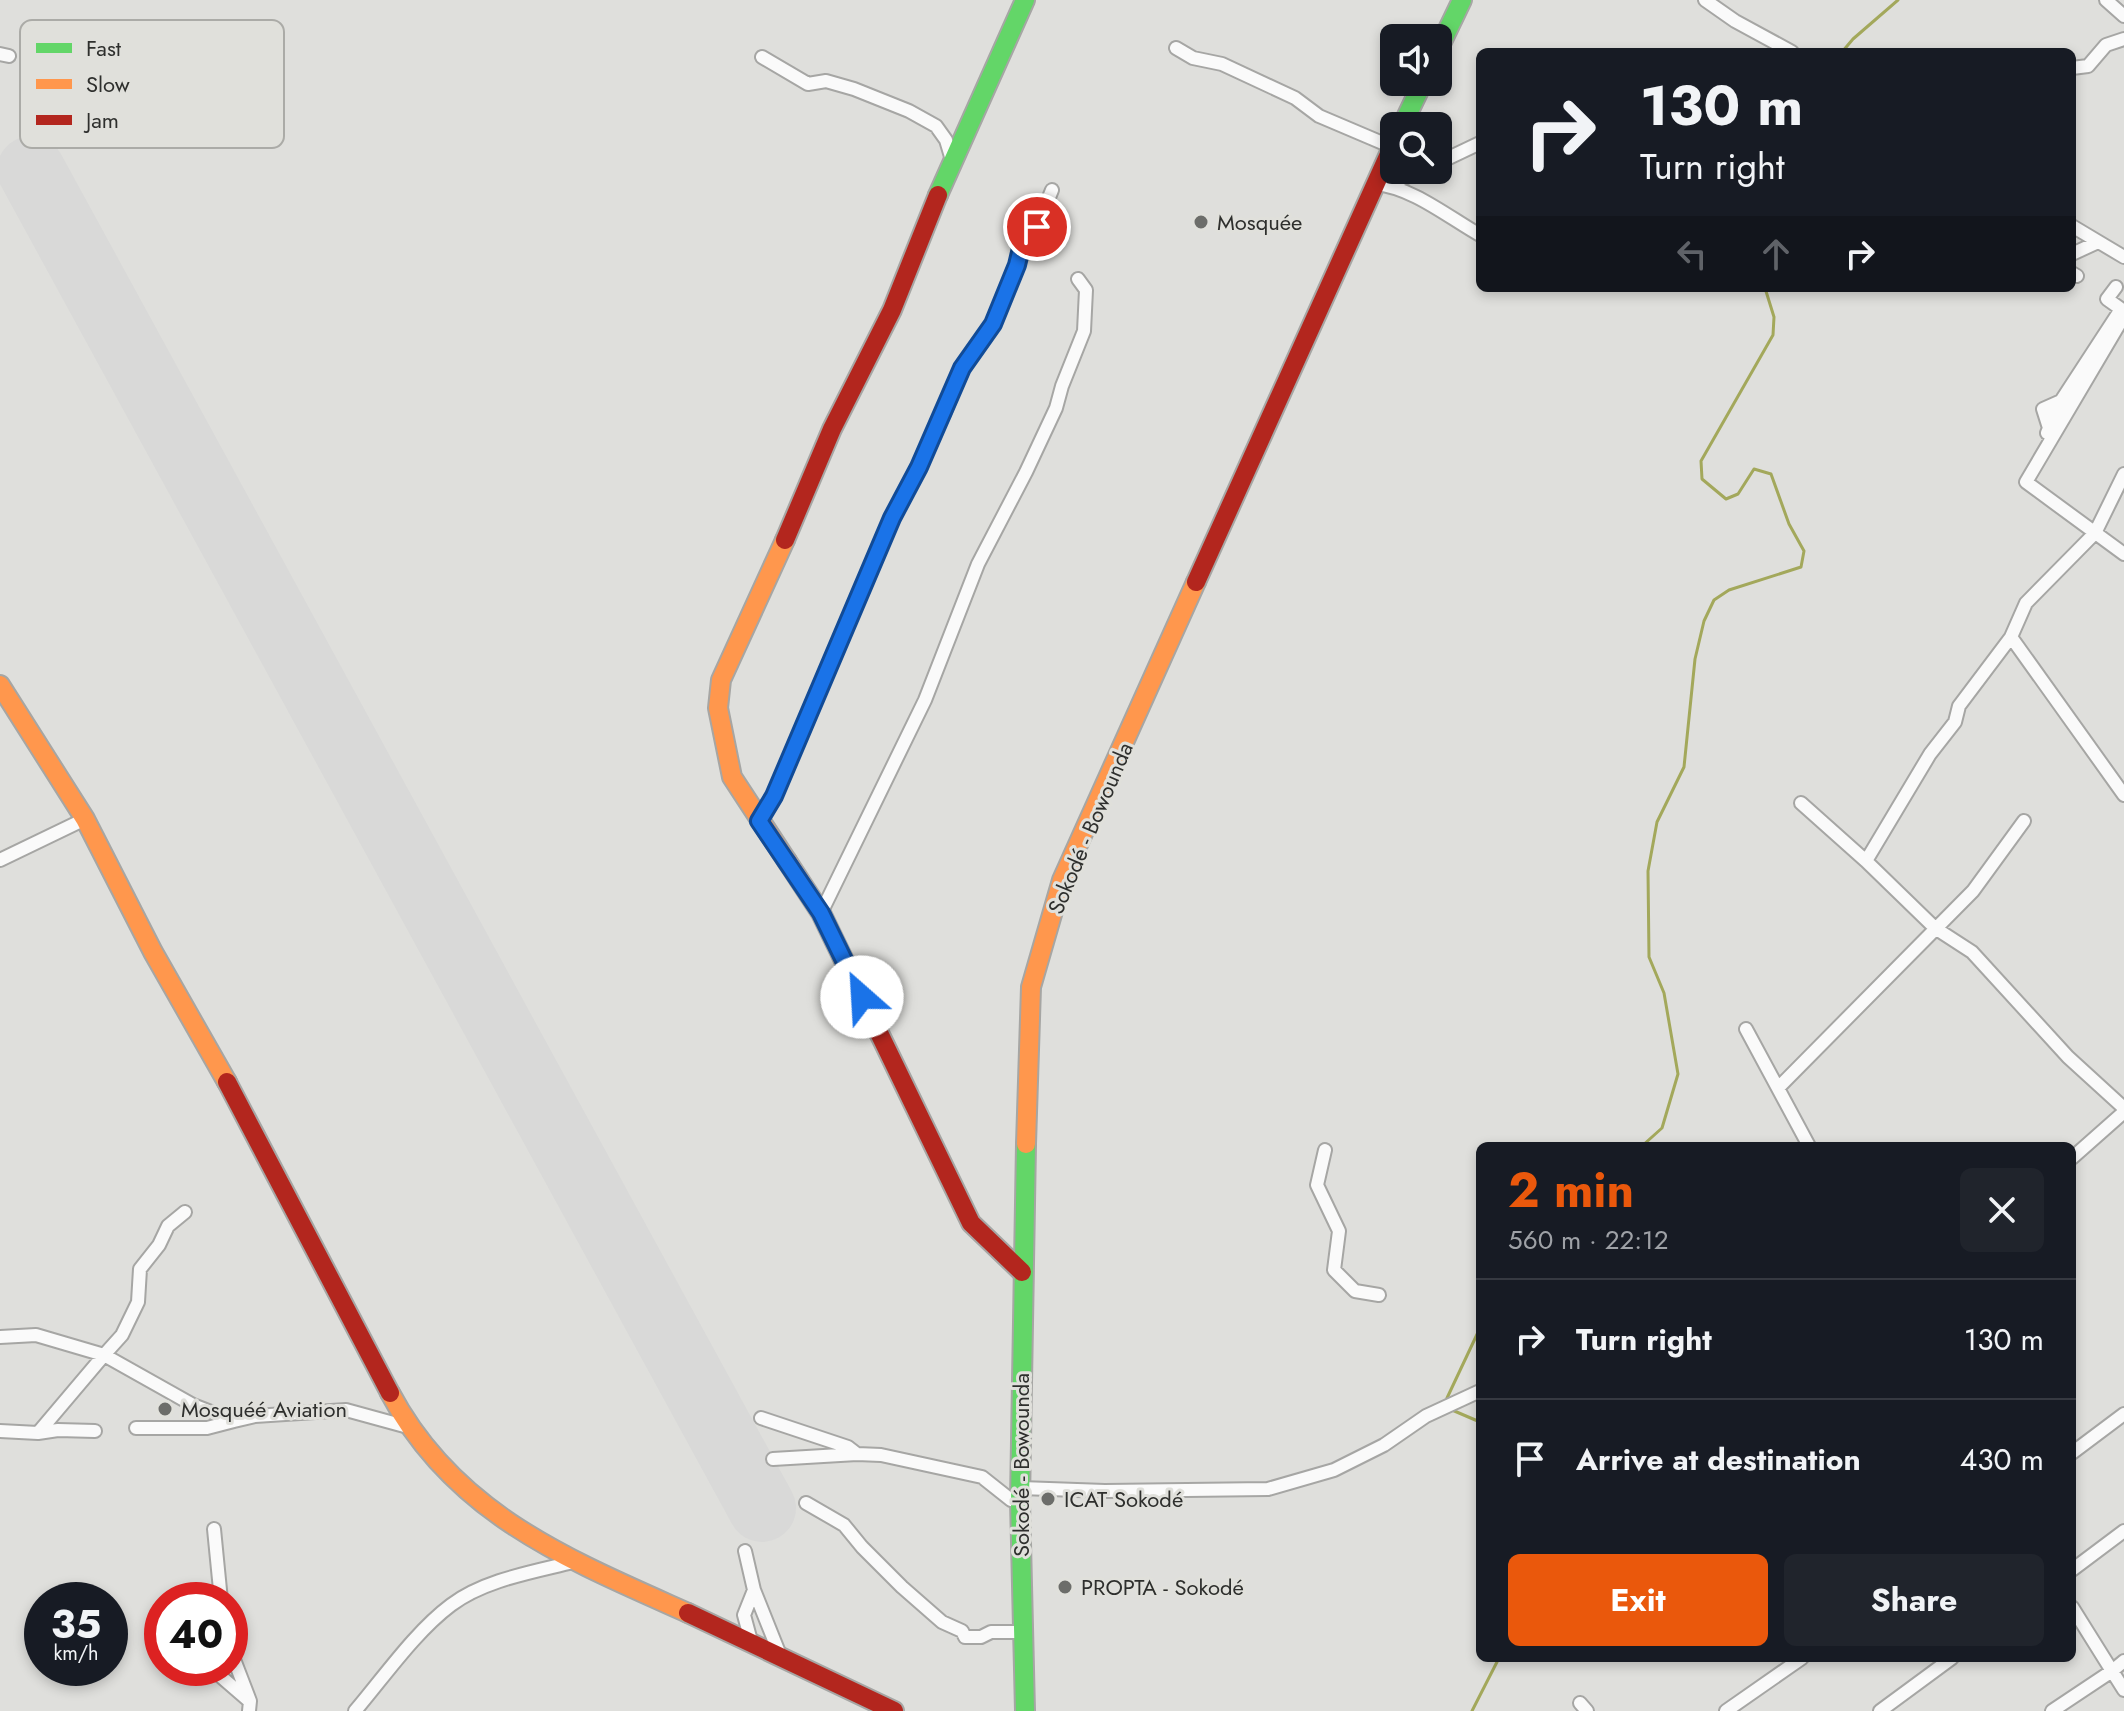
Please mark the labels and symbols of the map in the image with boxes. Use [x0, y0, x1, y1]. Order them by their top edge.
legend [20, 20, 284, 148]
text: Fast [86, 32, 122, 64]
text: Slow [86, 68, 130, 100]
text: Jam [83, 104, 119, 136]
pin [1003, 193, 1071, 261]
place label: Mosquée [1217, 206, 1302, 238]
marker: Mosquée [1192, 213, 1210, 231]
street label: Sokodé - Bowounda [1039, 737, 1141, 919]
position arrow [820, 955, 904, 1039]
street label: Sokodé - Bowounda [1005, 1373, 1037, 1557]
place label: Mosquéé Aviation [181, 1393, 347, 1425]
marker: Mosquéé Aviation [156, 1400, 174, 1418]
place label: ICAT Sokodé [1064, 1483, 1183, 1515]
marker: ICAT Sokodé [1039, 1490, 1057, 1508]
place label: PROPTA - Sokodé [1081, 1571, 1244, 1603]
marker: PROPTA - Sokodé [1056, 1578, 1074, 1596]
speed limit sign: 40 [144, 1582, 248, 1686]

